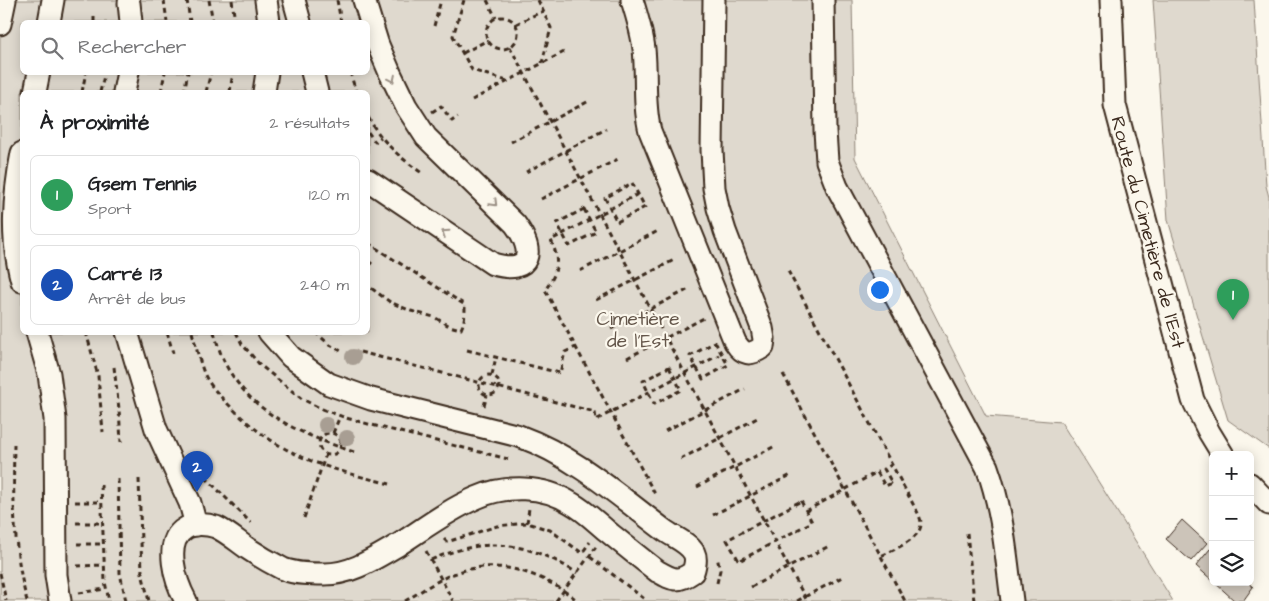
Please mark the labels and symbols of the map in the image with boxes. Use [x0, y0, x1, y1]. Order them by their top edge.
one-way arrow [386, 73, 396, 82]
street label: Route du Cimetière de l'Est [1104, 113, 1192, 352]
one-way arrow [488, 197, 497, 206]
one-way arrow [441, 229, 450, 239]
your location [867, 277, 893, 303]
pin: 1 [1217, 279, 1249, 320]
park label: Cimetière de l'Est [597, 306, 680, 355]
pin: 2 [181, 451, 213, 492]

